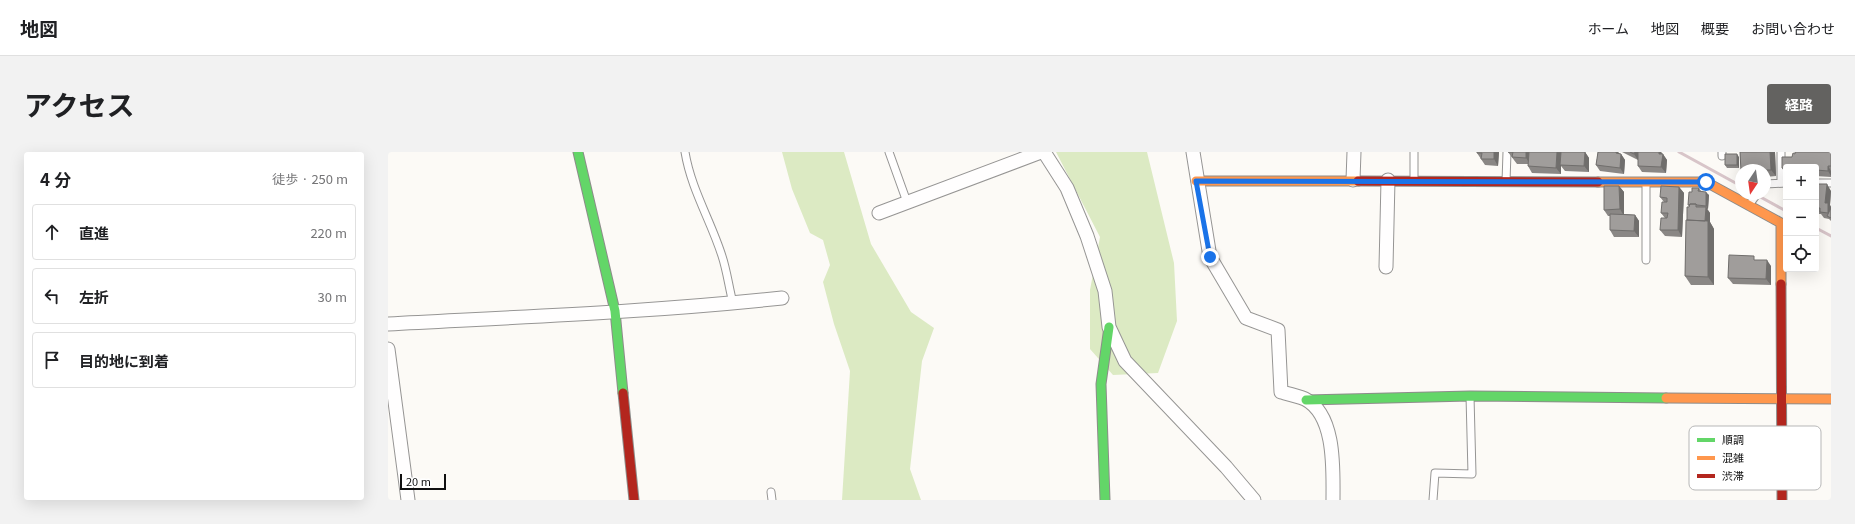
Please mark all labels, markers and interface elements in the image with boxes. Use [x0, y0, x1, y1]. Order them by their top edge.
text: 地図 [20, 14, 58, 41]
text: ホーム [1587, 18, 1629, 38]
text: 地図 [1651, 18, 1679, 38]
text: 概要 [1701, 18, 1729, 38]
text: お問い合わせ [1751, 18, 1835, 38]
text: アクセス [24, 84, 135, 124]
button: 経路 [1767, 84, 1831, 124]
north arrow [1735, 164, 1771, 200]
map controls [1783, 164, 1819, 272]
button: + [1783, 164, 1819, 200]
text: 4 分 [40, 166, 71, 191]
text: 徒歩 · 250 m [272, 169, 348, 188]
route start [1697, 173, 1715, 191]
button: − [1783, 200, 1819, 236]
icon: ahead [41, 221, 63, 243]
text: 直進 [79, 222, 109, 243]
text: 220 m [310, 223, 347, 242]
button: locate [1783, 236, 1819, 272]
route end [1201, 248, 1219, 266]
icon: left [41, 285, 63, 307]
text: 左折 [79, 286, 109, 307]
text: 30 m [318, 287, 347, 306]
icon: arrive [41, 349, 63, 371]
text: 目的地に到着 [79, 350, 169, 371]
legend [1689, 426, 1821, 490]
text: 順調 [1722, 431, 1744, 447]
text: 混雑 [1722, 449, 1744, 465]
text: 渋滞 [1722, 467, 1744, 483]
scale bar [400, 472, 446, 491]
text: 20 m [406, 473, 431, 489]

